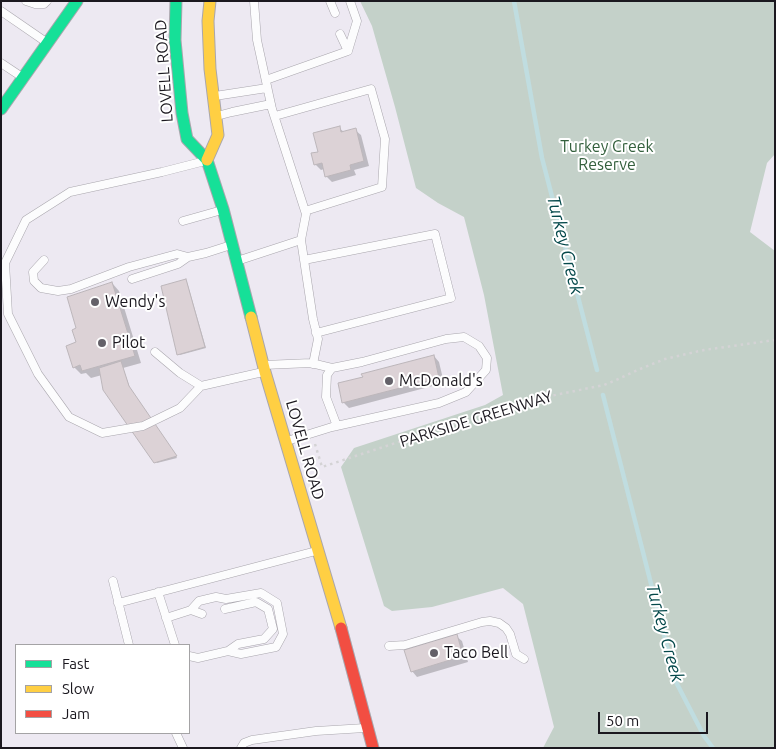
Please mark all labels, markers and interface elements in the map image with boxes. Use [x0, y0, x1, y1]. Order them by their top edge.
street label: LOVELL ROAD [151, 19, 177, 123]
park label: Turkey Creek Reserve [560, 137, 654, 175]
water label: Turkey Creek [542, 193, 588, 297]
place label: Wendy's [105, 292, 165, 312]
marker: Wendy's [89, 296, 101, 308]
place label: Pilot [112, 333, 145, 353]
marker: Pilot [96, 337, 108, 349]
place label: McDonald's [399, 371, 483, 391]
marker: McDonald's [383, 375, 395, 387]
street label: PARKSIDE GREENWAY [397, 387, 555, 451]
street label: LOVELL ROAD [282, 398, 328, 502]
water label: Turkey Creek [641, 581, 689, 685]
place label: Taco Bell [444, 643, 508, 663]
legend [15, 644, 190, 734]
marker: Taco Bell [428, 647, 440, 659]
text: Fast [62, 655, 89, 672]
text: Slow [62, 680, 94, 697]
scale bar [601, 702, 711, 734]
text: Jam [62, 705, 90, 722]
text: 50 m [606, 712, 639, 729]

